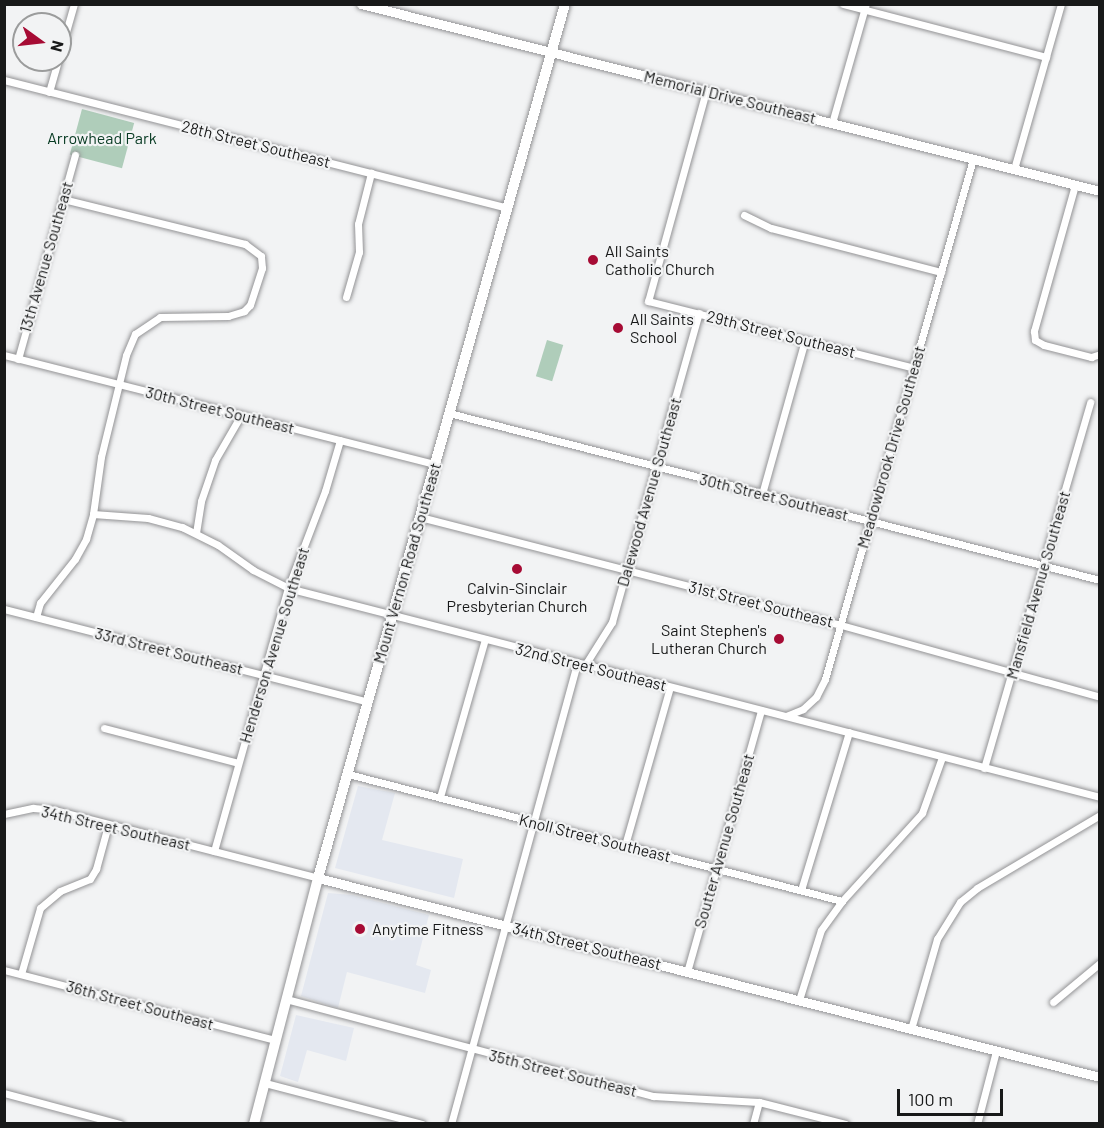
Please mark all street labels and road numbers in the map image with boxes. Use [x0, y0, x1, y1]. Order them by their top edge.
street label: Memorial Drive Southeast [642, 66, 818, 128]
street label: 28th Street Southeast [180, 116, 332, 172]
street label: 13th Avenue Southeast [15, 179, 77, 335]
street label: 29th Street Southeast [705, 306, 857, 362]
street label: Meadowbrook Drive Southeast [853, 344, 929, 550]
street label: 30th Street Southeast [143, 382, 297, 438]
street label: Dalewood Avenue Southeast [613, 395, 685, 589]
street label: Mount Vernon Road Southeast [369, 460, 445, 666]
street label: 30th Street Southeast [697, 469, 851, 525]
street label: Mansfield Avenue Southeast [1002, 489, 1074, 681]
street label: Henderson Avenue Southeast [235, 545, 313, 745]
street label: 31st Street Southeast [687, 577, 835, 631]
street label: 33rd Street Southeast [93, 623, 245, 679]
street label: 32nd Street Southeast [513, 639, 669, 695]
street label: Soutter Avenue Southeast [690, 751, 758, 931]
street label: 34th Street Southeast [39, 801, 193, 855]
street label: Knoll Street Southeast [517, 810, 673, 866]
street label: 34th Street Southeast [511, 918, 663, 974]
street label: 36th Street Southeast [64, 976, 216, 1034]
street label: 35th Street Southeast [487, 1045, 639, 1101]

